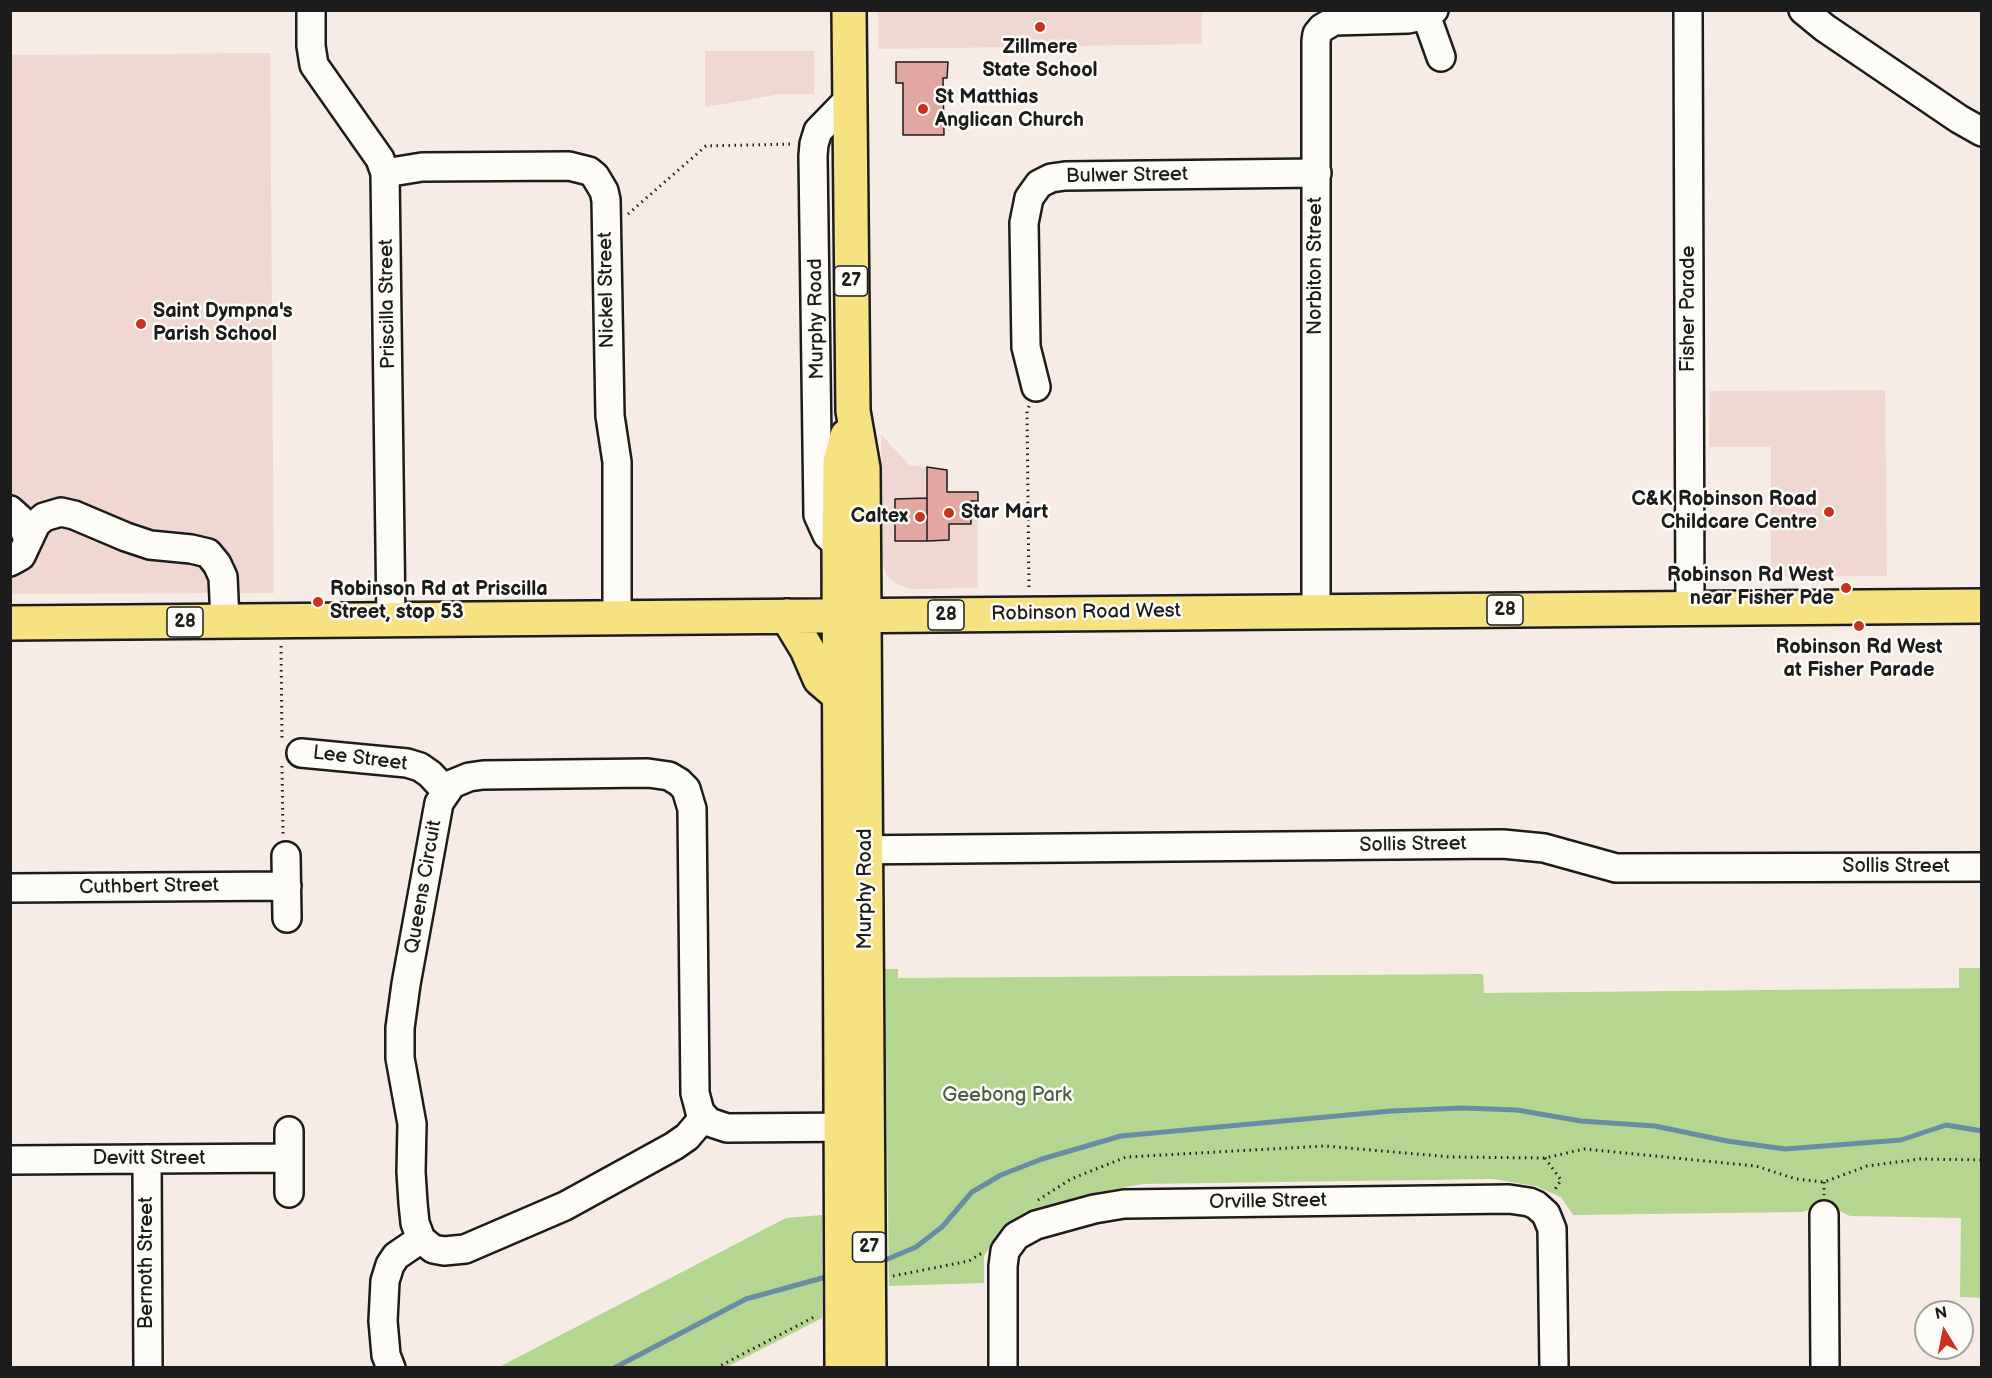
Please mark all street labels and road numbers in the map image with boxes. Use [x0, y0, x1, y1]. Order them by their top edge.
street label: Bulwer Street [1066, 163, 1188, 189]
street label: Norbiton Street [1304, 197, 1328, 335]
street label: Nickel Street [594, 232, 620, 348]
street label: Priscilla Street [375, 239, 401, 369]
street label: Fisher Parade [1677, 246, 1701, 372]
street label: Murphy Road [804, 258, 830, 380]
road number: 27 [834, 266, 868, 296]
road number: 28 [1487, 595, 1523, 625]
street label: Robinson Road West [991, 599, 1181, 627]
road number: 28 [928, 600, 964, 630]
road number: 28 [167, 607, 203, 637]
street label: Lee Street [311, 741, 409, 777]
street label: Queens Circuit [400, 818, 448, 956]
street label: Murphy Road [854, 828, 878, 950]
street label: Sollis Street [1359, 832, 1467, 858]
street label: Sollis Street [1842, 855, 1950, 879]
street label: Cuthbert Street [79, 874, 219, 900]
street label: Devitt Street [93, 1147, 205, 1171]
street label: Orville Street [1209, 1189, 1327, 1215]
street label: Bernoth Street [135, 1197, 159, 1329]
road number: 27 [852, 1232, 886, 1262]

